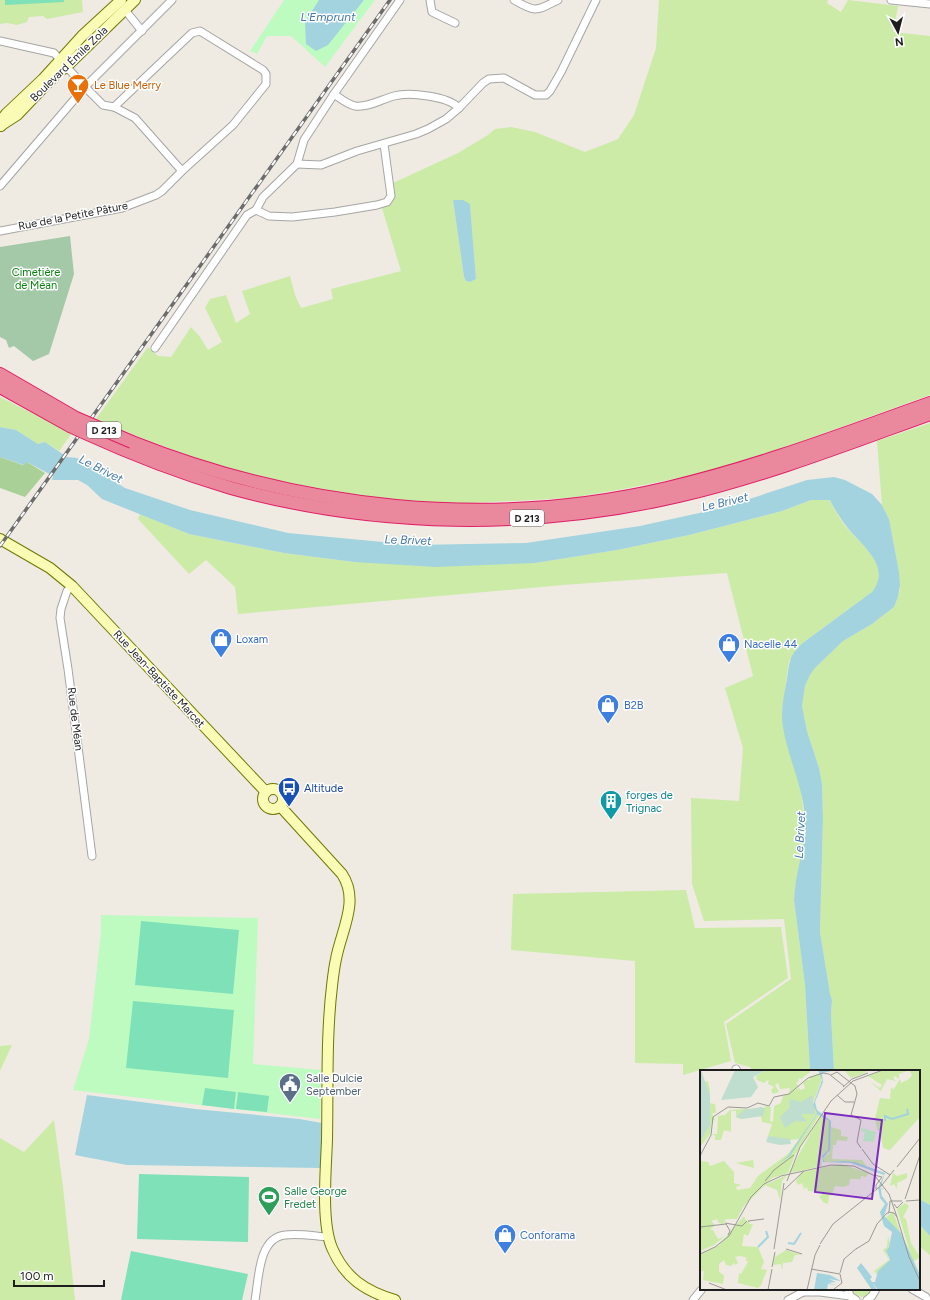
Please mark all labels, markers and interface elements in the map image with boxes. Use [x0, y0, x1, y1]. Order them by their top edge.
water label: L'Emprunt [300, 10, 356, 24]
north arrow [878, 12, 918, 52]
street label: Boulevard Émile Zola [28, 24, 110, 104]
text: N [894, 34, 904, 48]
bar icon: Le Blue Merry [65, 72, 91, 105]
place label: Le Blue Merry [94, 79, 161, 92]
street label: Rue de la Petite Pâture [17, 199, 129, 233]
park label: Cimetière de Méan [12, 266, 60, 292]
road number: D 213 [87, 422, 121, 438]
water label: Le Brivet [77, 452, 126, 486]
water label: Le Brivet [700, 490, 750, 514]
road number: D 213 [510, 510, 544, 526]
water label: Le Brivet [384, 532, 432, 548]
shop icon: Loxam [208, 626, 234, 659]
street label: Rue Jean-Baptiste Marcet [111, 628, 207, 730]
shop icon: Nacelle 44 [716, 631, 742, 664]
place label: Loxam [236, 633, 268, 646]
place label: Nacelle 44 [744, 638, 797, 651]
street label: Rue de Méan [65, 686, 85, 752]
shop icon: B2B [595, 692, 621, 725]
place label: B2B [624, 699, 644, 712]
bus stop icon: Altitude [276, 775, 302, 808]
place label: Altitude [304, 782, 343, 795]
building icon: forges de Trignac [598, 788, 624, 821]
place label: forges de Trignac [626, 789, 673, 815]
water label: Le Brivet [792, 811, 808, 859]
inset map [700, 1070, 920, 1290]
public building icon: Salle Dulcie September [277, 1071, 303, 1104]
place label: Salle Dulcie September [306, 1072, 363, 1098]
sports icon: Salle George Fredet [256, 1184, 282, 1217]
place label: Salle George Fredet [284, 1185, 347, 1211]
shop icon: Conforama [492, 1222, 518, 1255]
place label: Conforama [520, 1229, 575, 1242]
scale bar [14, 1262, 104, 1288]
text: 100 m [20, 1269, 54, 1283]

